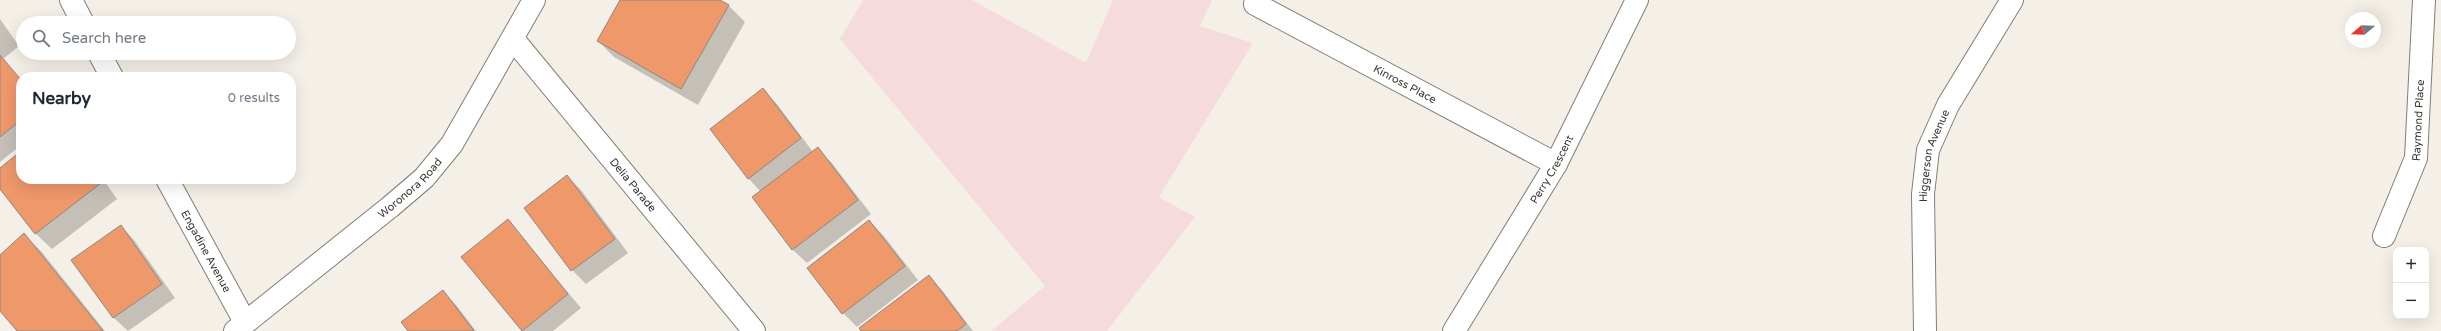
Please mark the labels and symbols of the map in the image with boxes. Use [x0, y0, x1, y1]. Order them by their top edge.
north arrow [2345, 12, 2381, 48]
street label: Kinross Place [1371, 62, 1439, 106]
street label: Raymond Place [2410, 79, 2427, 161]
street label: Higgerson Avenue [1917, 107, 1952, 202]
street label: Perry Crescent [1527, 133, 1576, 206]
street label: Woronora Road [376, 156, 445, 221]
street label: Delia Parade [607, 156, 659, 215]
street label: Engadine Avenue [178, 208, 233, 295]

